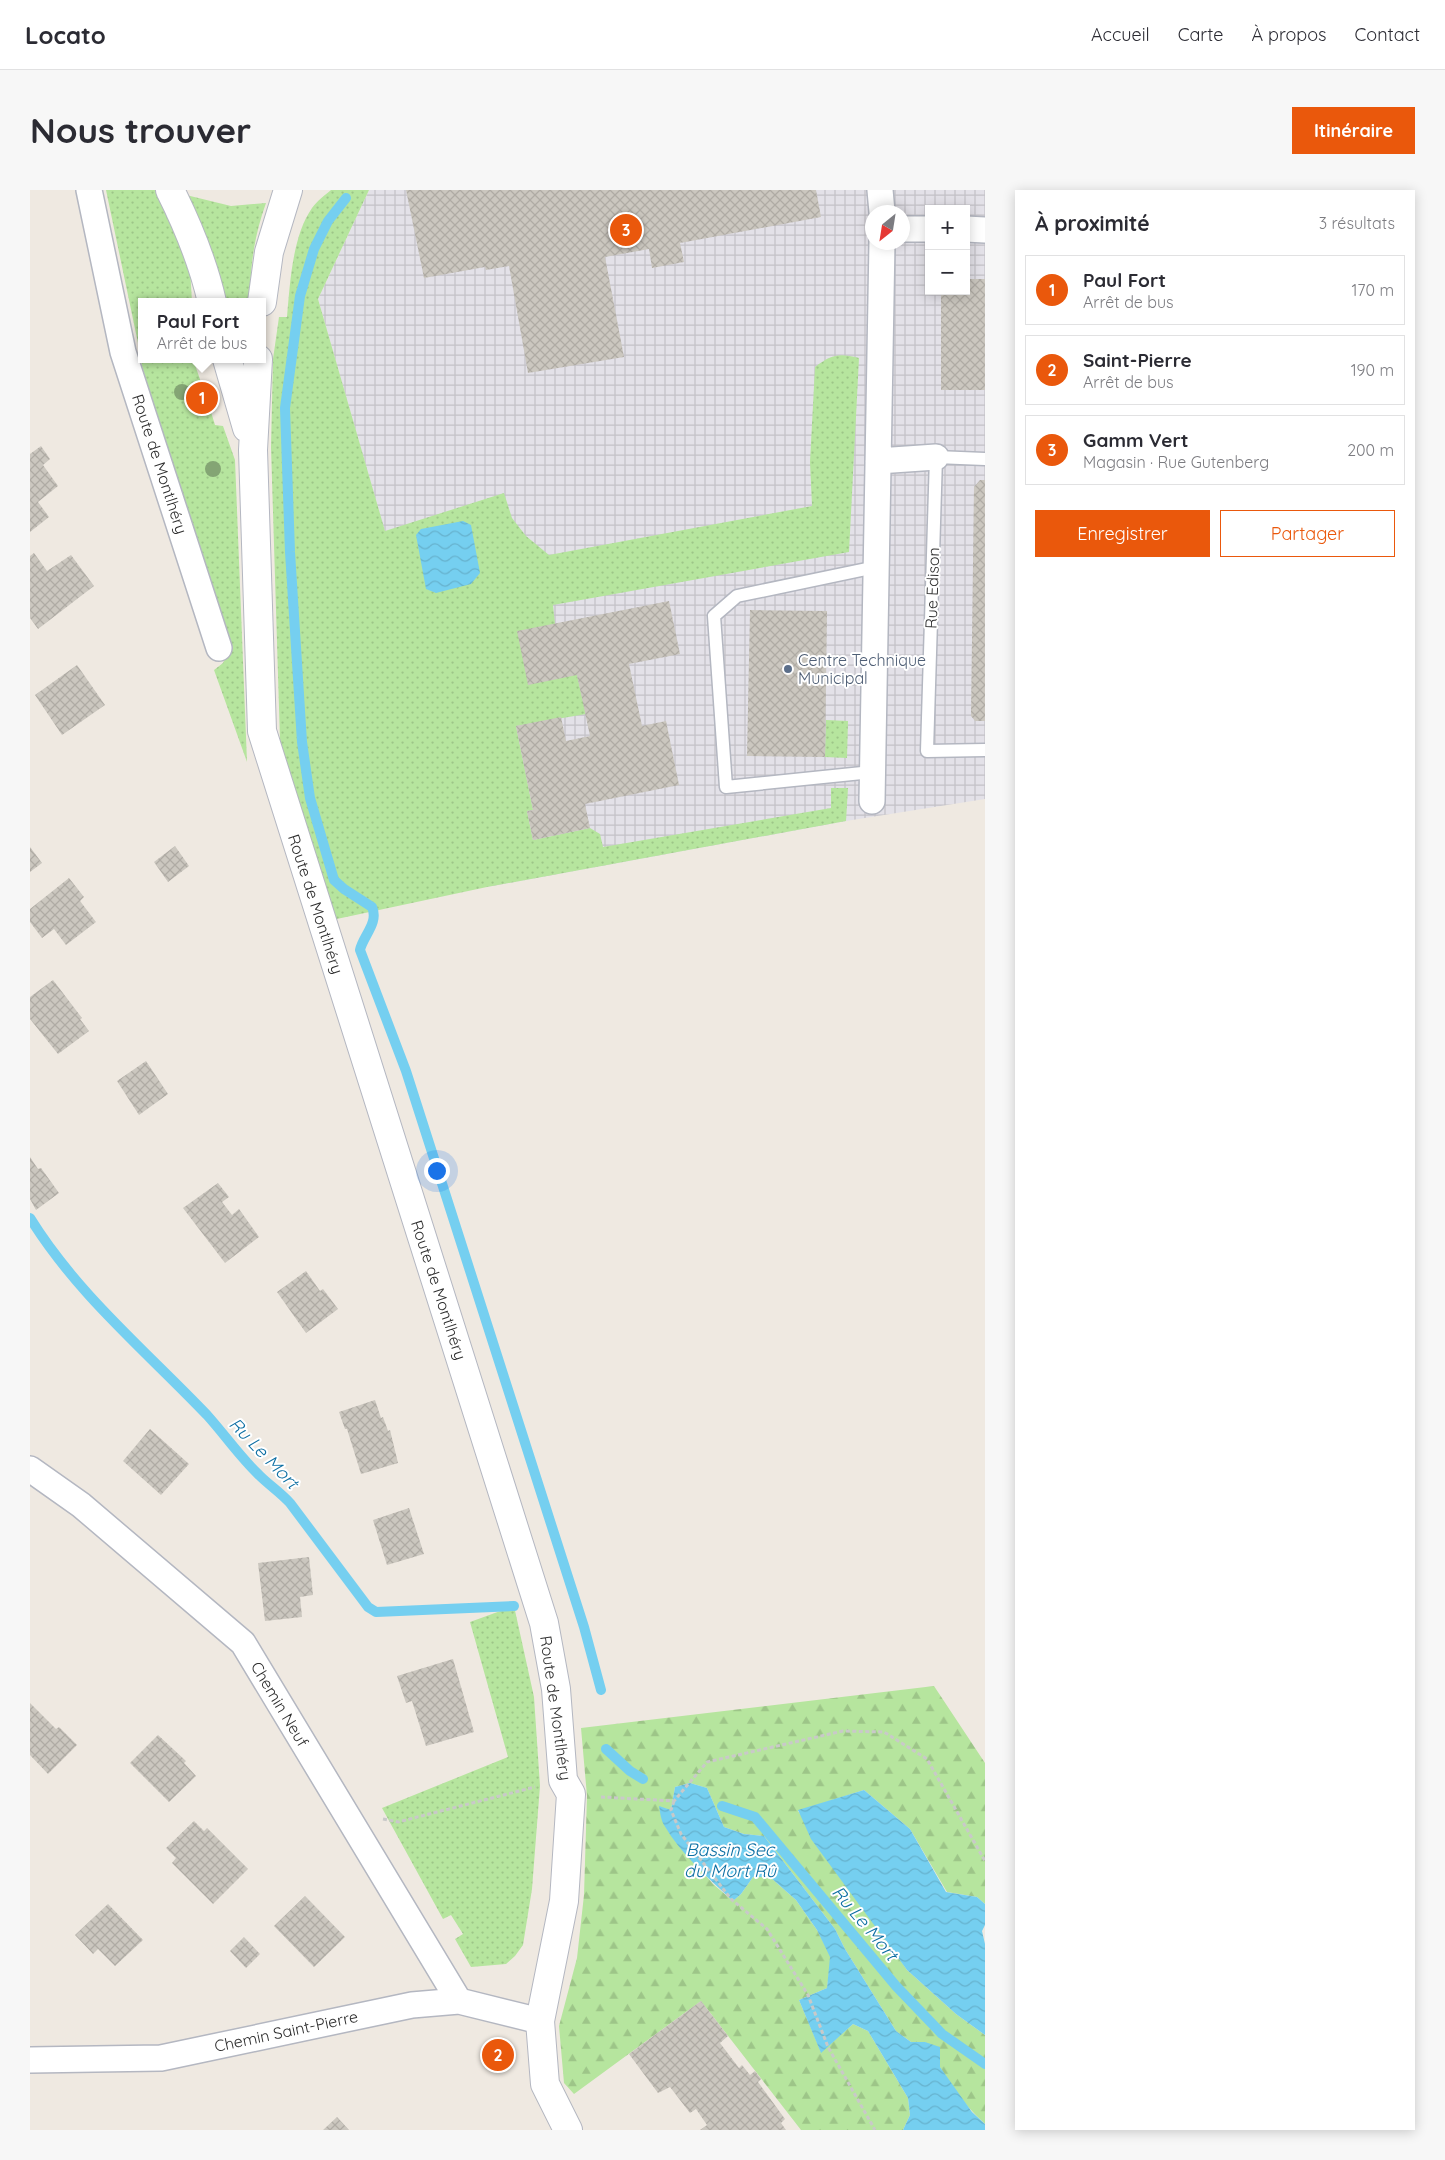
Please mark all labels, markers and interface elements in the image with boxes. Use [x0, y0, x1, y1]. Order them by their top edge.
text: Locato [25, 20, 106, 50]
text: Accueil [1091, 23, 1150, 46]
text: Carte [1178, 23, 1223, 46]
text: À propos [1251, 23, 1327, 46]
text: Contact [1355, 23, 1420, 46]
button: Itinéraire [1292, 107, 1415, 154]
text: Nous trouver [30, 108, 251, 152]
north arrow [865, 205, 910, 250]
map controls [925, 205, 970, 295]
button: + [925, 205, 970, 250]
text: À proximité [1035, 210, 1150, 236]
pin: 3 [610, 211, 642, 249]
text: 3 résultats [1319, 213, 1395, 233]
button: − [925, 250, 970, 295]
text: Paul Fort [1083, 268, 1166, 292]
text: 1 [1049, 280, 1055, 300]
text: 170 m [1351, 280, 1394, 300]
text: Arrêt de bus [1083, 292, 1174, 312]
popup [138, 298, 266, 363]
text: Paul Fort [157, 309, 240, 333]
text: Arrêt de bus [157, 333, 247, 353]
text: Saint-Pierre [1083, 348, 1192, 372]
text: 2 [1047, 360, 1057, 380]
text: 190 m [1351, 360, 1394, 380]
text: Arrêt de bus [1083, 372, 1174, 392]
pin: 1 [186, 379, 218, 417]
street label: Route de Montlhéry [128, 392, 192, 536]
text: Gamm Vert [1083, 428, 1188, 452]
text: 3 [1048, 440, 1056, 460]
text: 200 m [1347, 440, 1394, 460]
text: Magasin · Rue Gutenberg [1083, 452, 1269, 472]
button: Enregistrer [1035, 510, 1210, 557]
button: Partager [1220, 510, 1395, 557]
street label: Rue Edison [921, 547, 943, 629]
place label: Centre Technique Municipal [798, 650, 926, 688]
marker: Centre Technique Municipal [782, 663, 794, 675]
street label: Route de Montlhéry [284, 832, 348, 976]
your location [424, 1158, 450, 1184]
street label: Route de Montlhéry [407, 1218, 471, 1362]
water label: Ru Le Mort [224, 1412, 305, 1495]
street label: Route de Montlhéry [536, 1634, 576, 1782]
street label: Chemin Neuf [247, 1658, 313, 1750]
water label: Bassin Sec du Mort Rû [684, 1838, 778, 1882]
water label: Ru Le Mort [827, 1881, 904, 1966]
street label: Chemin Saint-Pierre [212, 2006, 360, 2056]
pin: 2 [482, 2036, 514, 2074]

